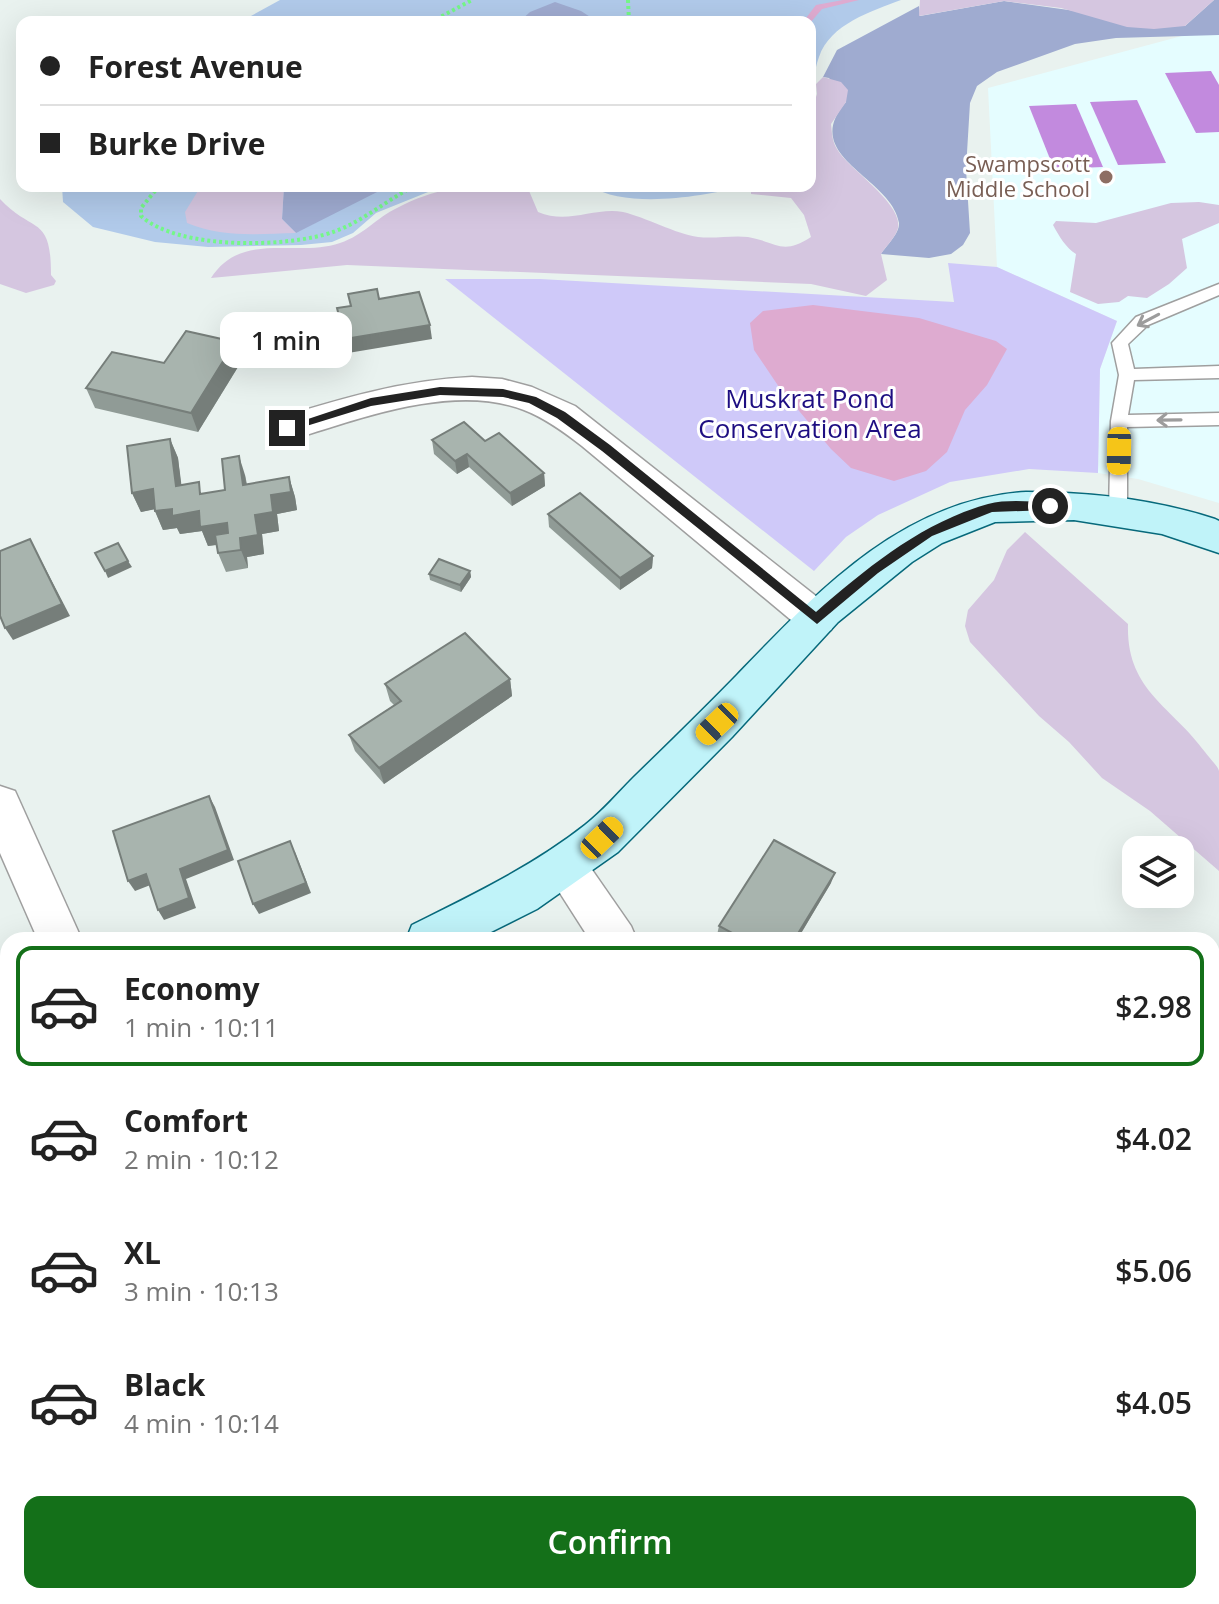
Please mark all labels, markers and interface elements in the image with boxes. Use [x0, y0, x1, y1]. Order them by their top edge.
text: Forest Avenue [88, 46, 303, 87]
text: Burke Drive [88, 123, 265, 164]
place label: Swampscott Middle School [946, 148, 1090, 203]
marker: Swampscott Middle School [1097, 168, 1115, 186]
callout: 1 min [221, 312, 353, 368]
one-way arrow [1137, 313, 1160, 329]
text: 1 min [251, 322, 321, 358]
park label: Muskrat Pond Conservation Area [698, 380, 922, 446]
route end [269, 410, 305, 446]
one-way arrow [1156, 412, 1183, 427]
car [1107, 427, 1131, 475]
route start [1032, 488, 1068, 524]
car [691, 699, 743, 749]
car [576, 813, 628, 863]
map controls [1122, 836, 1194, 908]
button: layers [1122, 836, 1194, 908]
text: Economy [124, 968, 260, 1009]
icon: car [28, 970, 100, 1042]
text: $2.98 [1115, 986, 1192, 1027]
text: 1 min · 10:11 [124, 1009, 279, 1045]
text: Comfort [124, 1100, 248, 1141]
icon: car [28, 1102, 100, 1174]
text: $4.02 [1115, 1118, 1192, 1159]
text: 2 min · 10:12 [124, 1141, 279, 1177]
text: XL [124, 1232, 161, 1273]
icon: car [28, 1234, 100, 1306]
text: $5.06 [1115, 1250, 1192, 1291]
text: 3 min · 10:13 [124, 1273, 279, 1309]
text: Black [124, 1364, 205, 1405]
icon: car [28, 1366, 100, 1438]
text: $4.05 [1115, 1382, 1192, 1423]
text: 4 min · 10:14 [124, 1405, 279, 1441]
button: Confirm [24, 1496, 1196, 1588]

